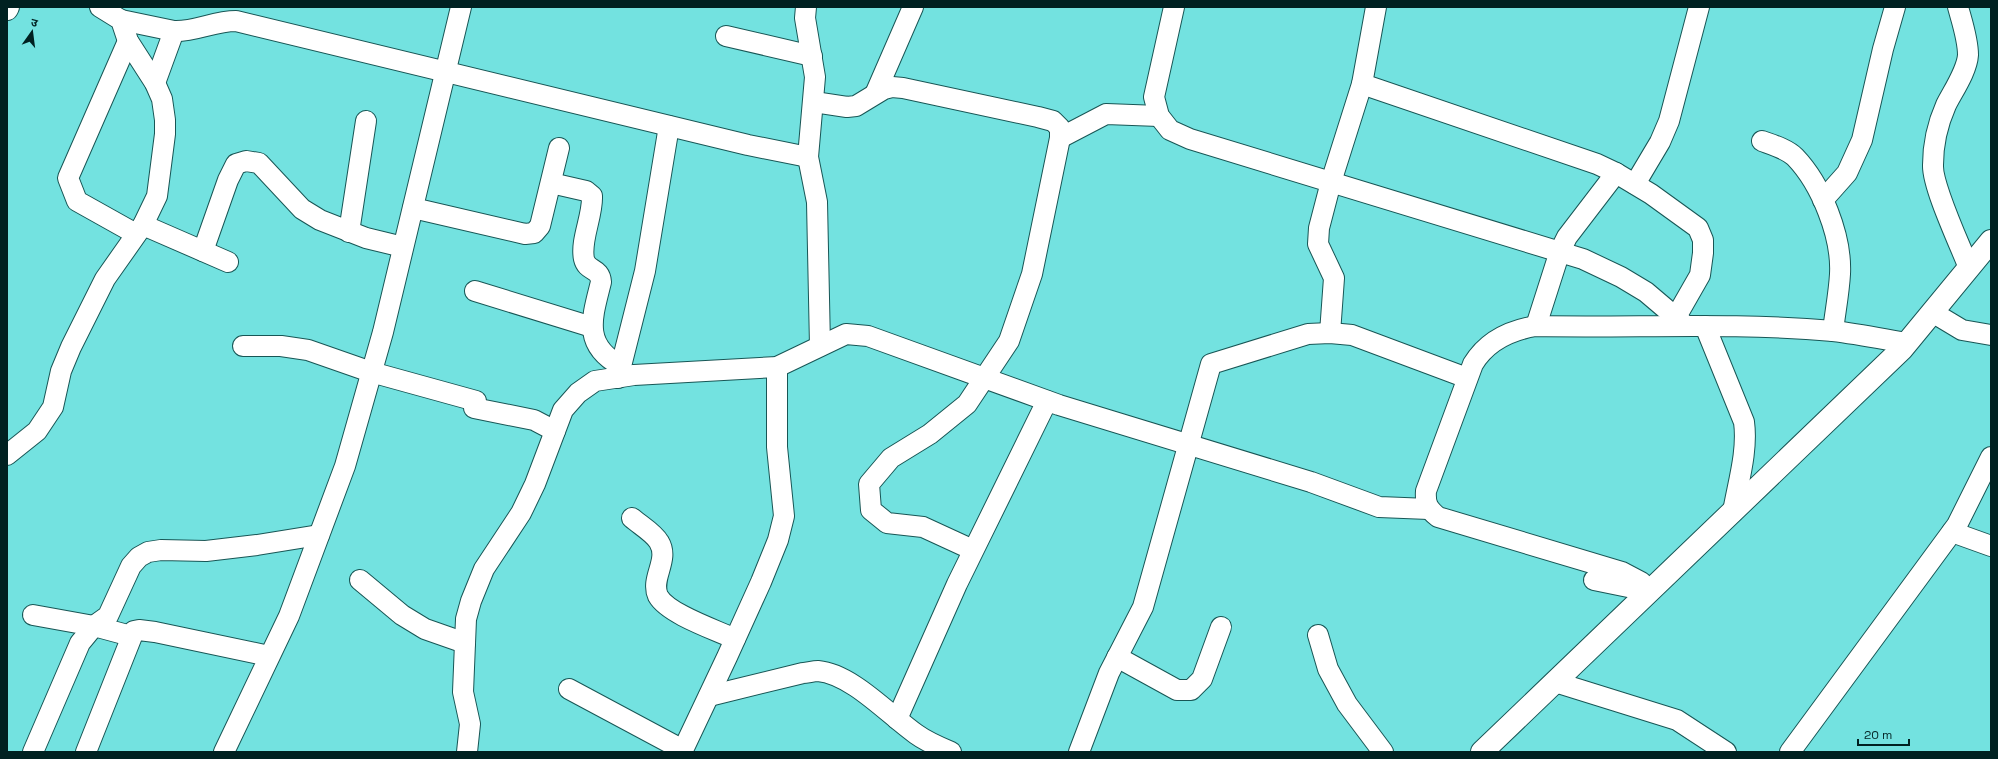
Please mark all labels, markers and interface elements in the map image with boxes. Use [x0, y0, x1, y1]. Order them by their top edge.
north arrow [12, 12, 52, 52]
text: उ [30, 15, 40, 30]
scale bar [1858, 721, 1909, 747]
text: 20 m [1864, 727, 1892, 743]

